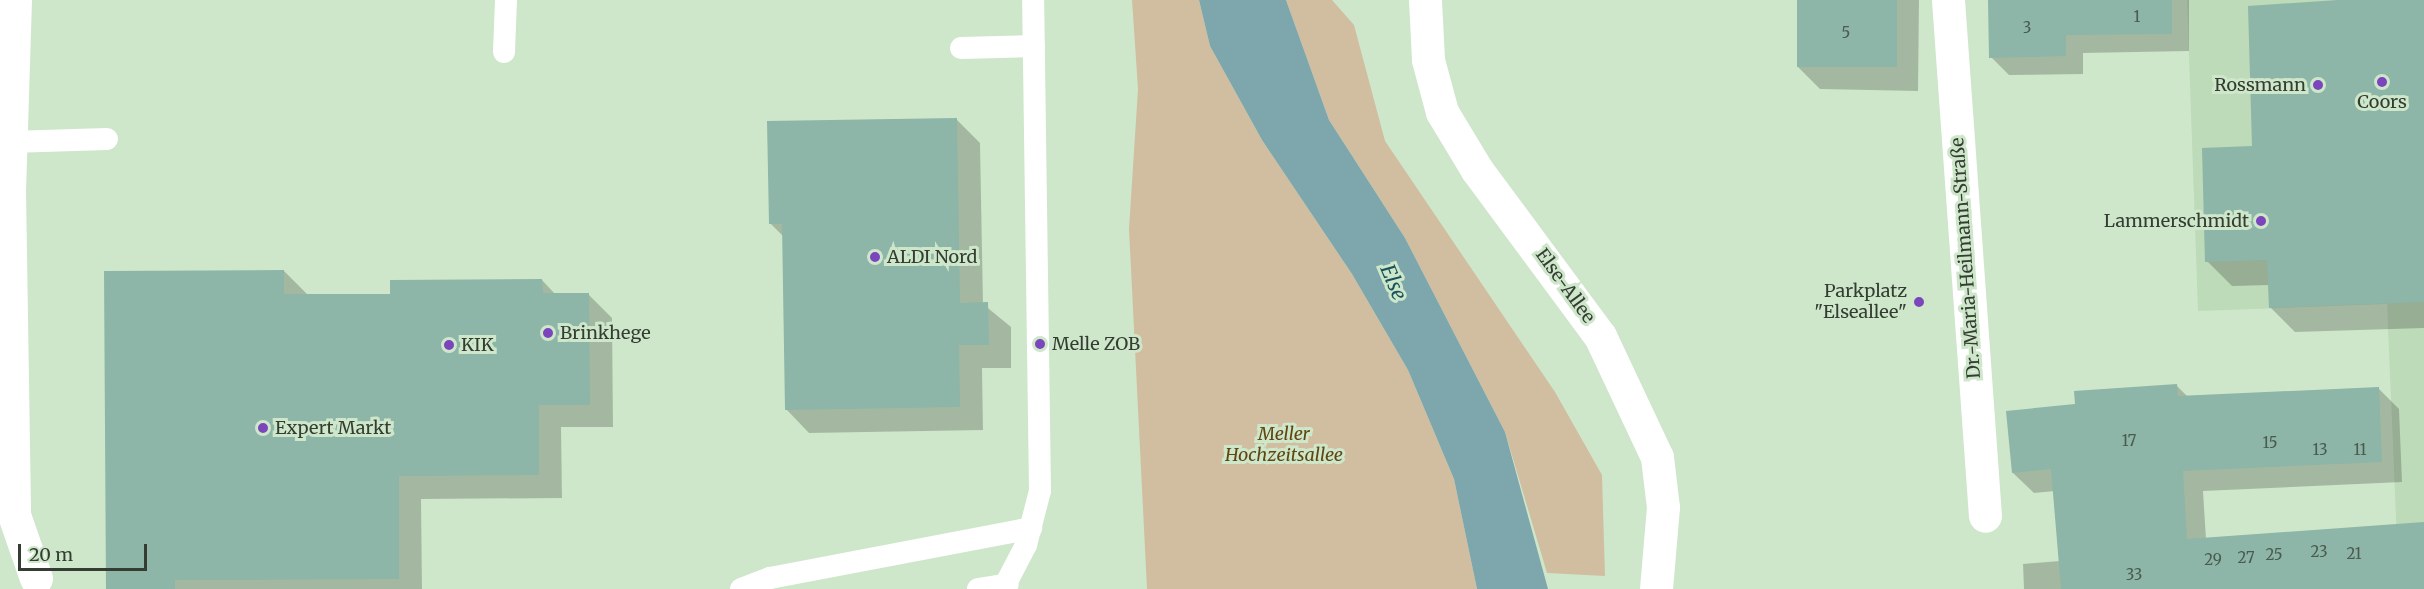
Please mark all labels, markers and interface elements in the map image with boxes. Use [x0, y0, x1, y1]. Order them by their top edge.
house number: 1 [2134, 8, 2140, 26]
house number: 3 [2023, 19, 2031, 37]
house number: 5 [1842, 24, 1850, 42]
place label: Rossmann [2214, 74, 2306, 96]
marker: Coors [2375, 75, 2389, 89]
marker: Rossmann [2311, 78, 2325, 92]
place label: Coors [2357, 91, 2407, 113]
street label: Dr.-Maria-Heilmann-Straße [1947, 137, 1985, 379]
place label: Lammerschmidt [2104, 210, 2249, 232]
marker: Lammerschmidt [2254, 214, 2268, 228]
street label: Else-Allee [1531, 245, 1599, 327]
place label: ALDI Nord [887, 246, 977, 268]
marker: ALDI Nord [868, 250, 882, 264]
water label: Else [1376, 261, 1412, 303]
place label: Parkplatz "Elseallee" [1814, 281, 1907, 324]
marker: Parkplatz "Elseallee" [1912, 295, 1926, 309]
place label: Brinkhege [560, 322, 651, 344]
marker: Brinkhege [541, 326, 555, 340]
place label: Melle ZOB [1052, 333, 1140, 355]
place label: KIK [461, 334, 494, 356]
marker: Melle ZOB [1033, 337, 1047, 351]
marker: KIK [442, 338, 456, 352]
place label: Expert Markt [275, 417, 391, 439]
marker: Expert Markt [256, 421, 270, 435]
park label: Meller Hochzeitsallee [1225, 424, 1343, 466]
house number: 17 [2122, 432, 2136, 450]
house number: 15 [2262, 434, 2278, 452]
house number: 13 [2313, 441, 2327, 459]
house number: 11 [2353, 441, 2367, 459]
scale bar [21, 532, 150, 570]
text: 20 m [29, 543, 73, 566]
house number: 23 [2311, 543, 2327, 561]
house number: 21 [2346, 545, 2362, 563]
house number: 25 [2265, 546, 2283, 564]
house number: 27 [2238, 549, 2254, 567]
house number: 29 [2204, 551, 2222, 569]
house number: 33 [2126, 566, 2142, 584]

